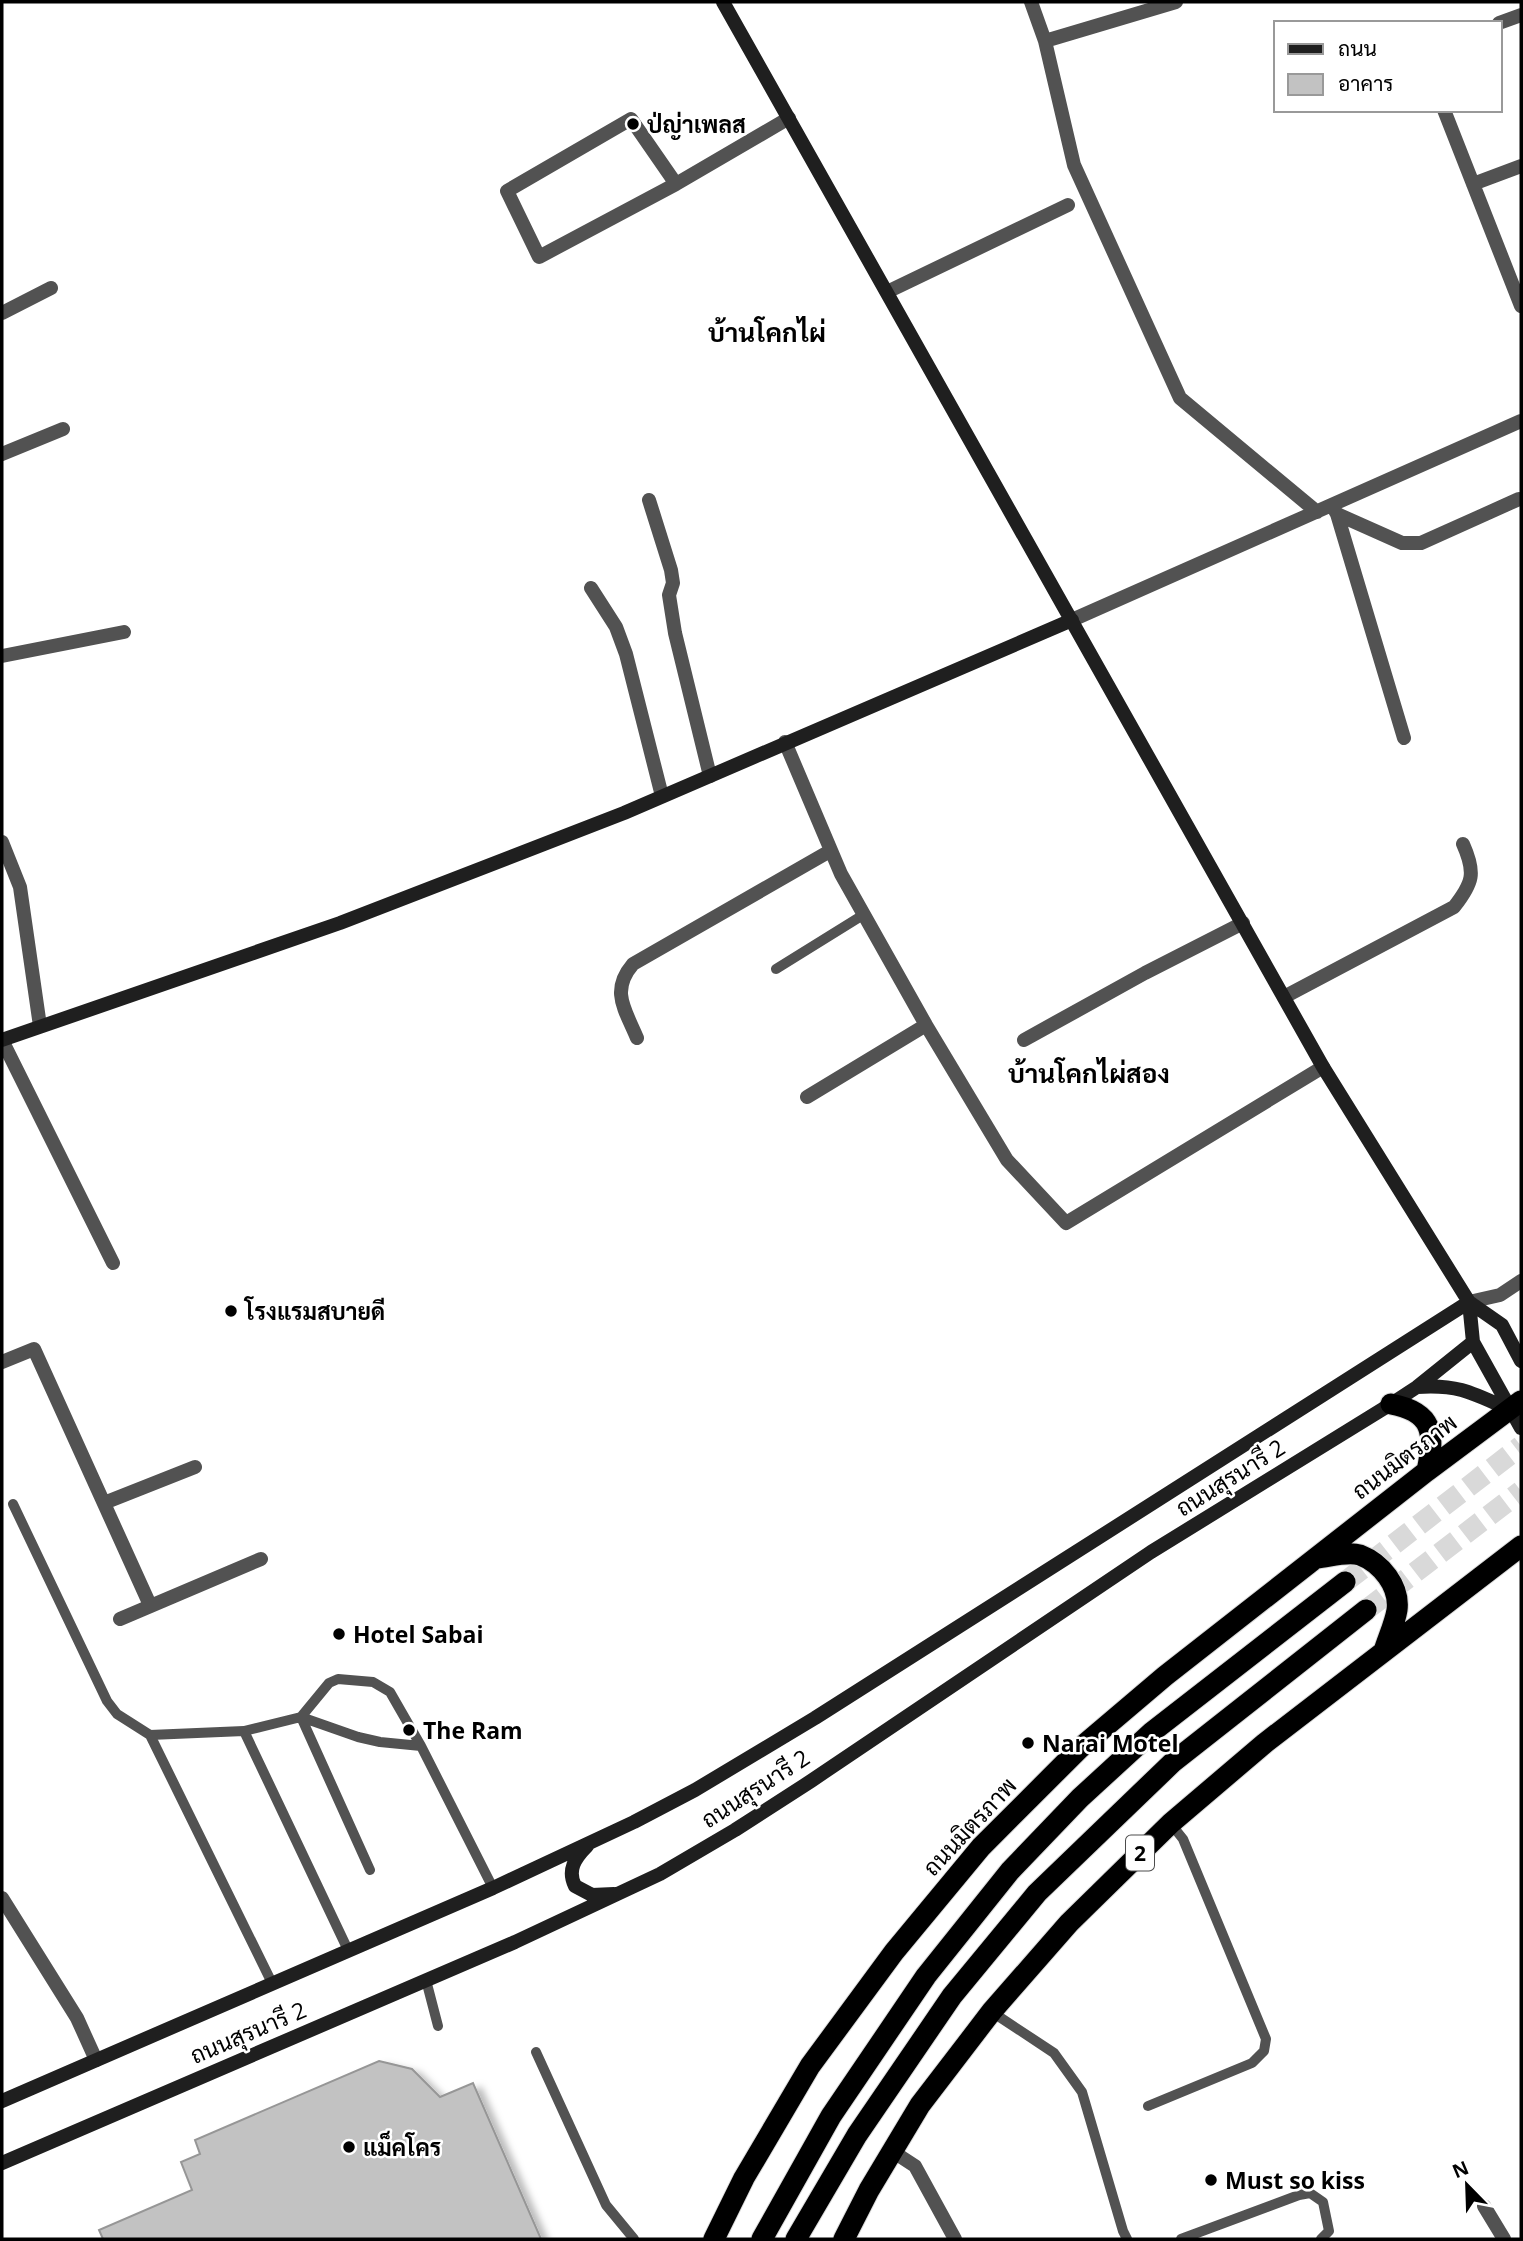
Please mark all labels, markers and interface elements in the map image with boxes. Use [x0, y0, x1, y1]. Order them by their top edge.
legend [1274, 21, 1502, 112]
text: ถนน [1338, 34, 1377, 62]
text: อาคาร [1338, 69, 1394, 97]
place label: ป่ญ่าเพลส [647, 108, 746, 140]
marker: ป่ญ่าเพลส [625, 116, 641, 132]
district label: บ้านโคกไผ่ [708, 314, 826, 350]
district label: บ้านโคกไผ่สอง [1008, 1055, 1170, 1091]
place label: โรงแรมสบายดี [243, 1295, 385, 1327]
marker: โรงแรมสบายดี [223, 1303, 239, 1319]
street label: ถนนมิตรภาพ [1345, 1406, 1463, 1506]
street label: ถนนสุรนารี 2 [1169, 1431, 1291, 1524]
place label: Hotel Sabai [353, 1618, 483, 1650]
marker: Hotel Sabai [331, 1626, 347, 1642]
place label: The Ram [423, 1714, 523, 1746]
marker: The Ram [401, 1722, 417, 1738]
place label: Narai Motel [1042, 1727, 1178, 1759]
marker: Narai Motel [1020, 1735, 1036, 1751]
street label: ถนนสุรนารี 2 [695, 1741, 816, 1836]
street label: ถนนมิตรภาพ [915, 1770, 1023, 1882]
road number: 2 [1126, 1836, 1154, 1870]
street label: ถนนสุรนารี 2 [185, 1993, 311, 2072]
place label: แม็คโคร [363, 2130, 441, 2163]
marker: แม็คโคร [341, 2139, 357, 2155]
north arrow [1432, 2150, 1502, 2220]
text: N [1448, 2154, 1473, 2184]
place label: Must so kiss [1225, 2164, 1365, 2196]
marker: Must so kiss [1203, 2172, 1219, 2188]

